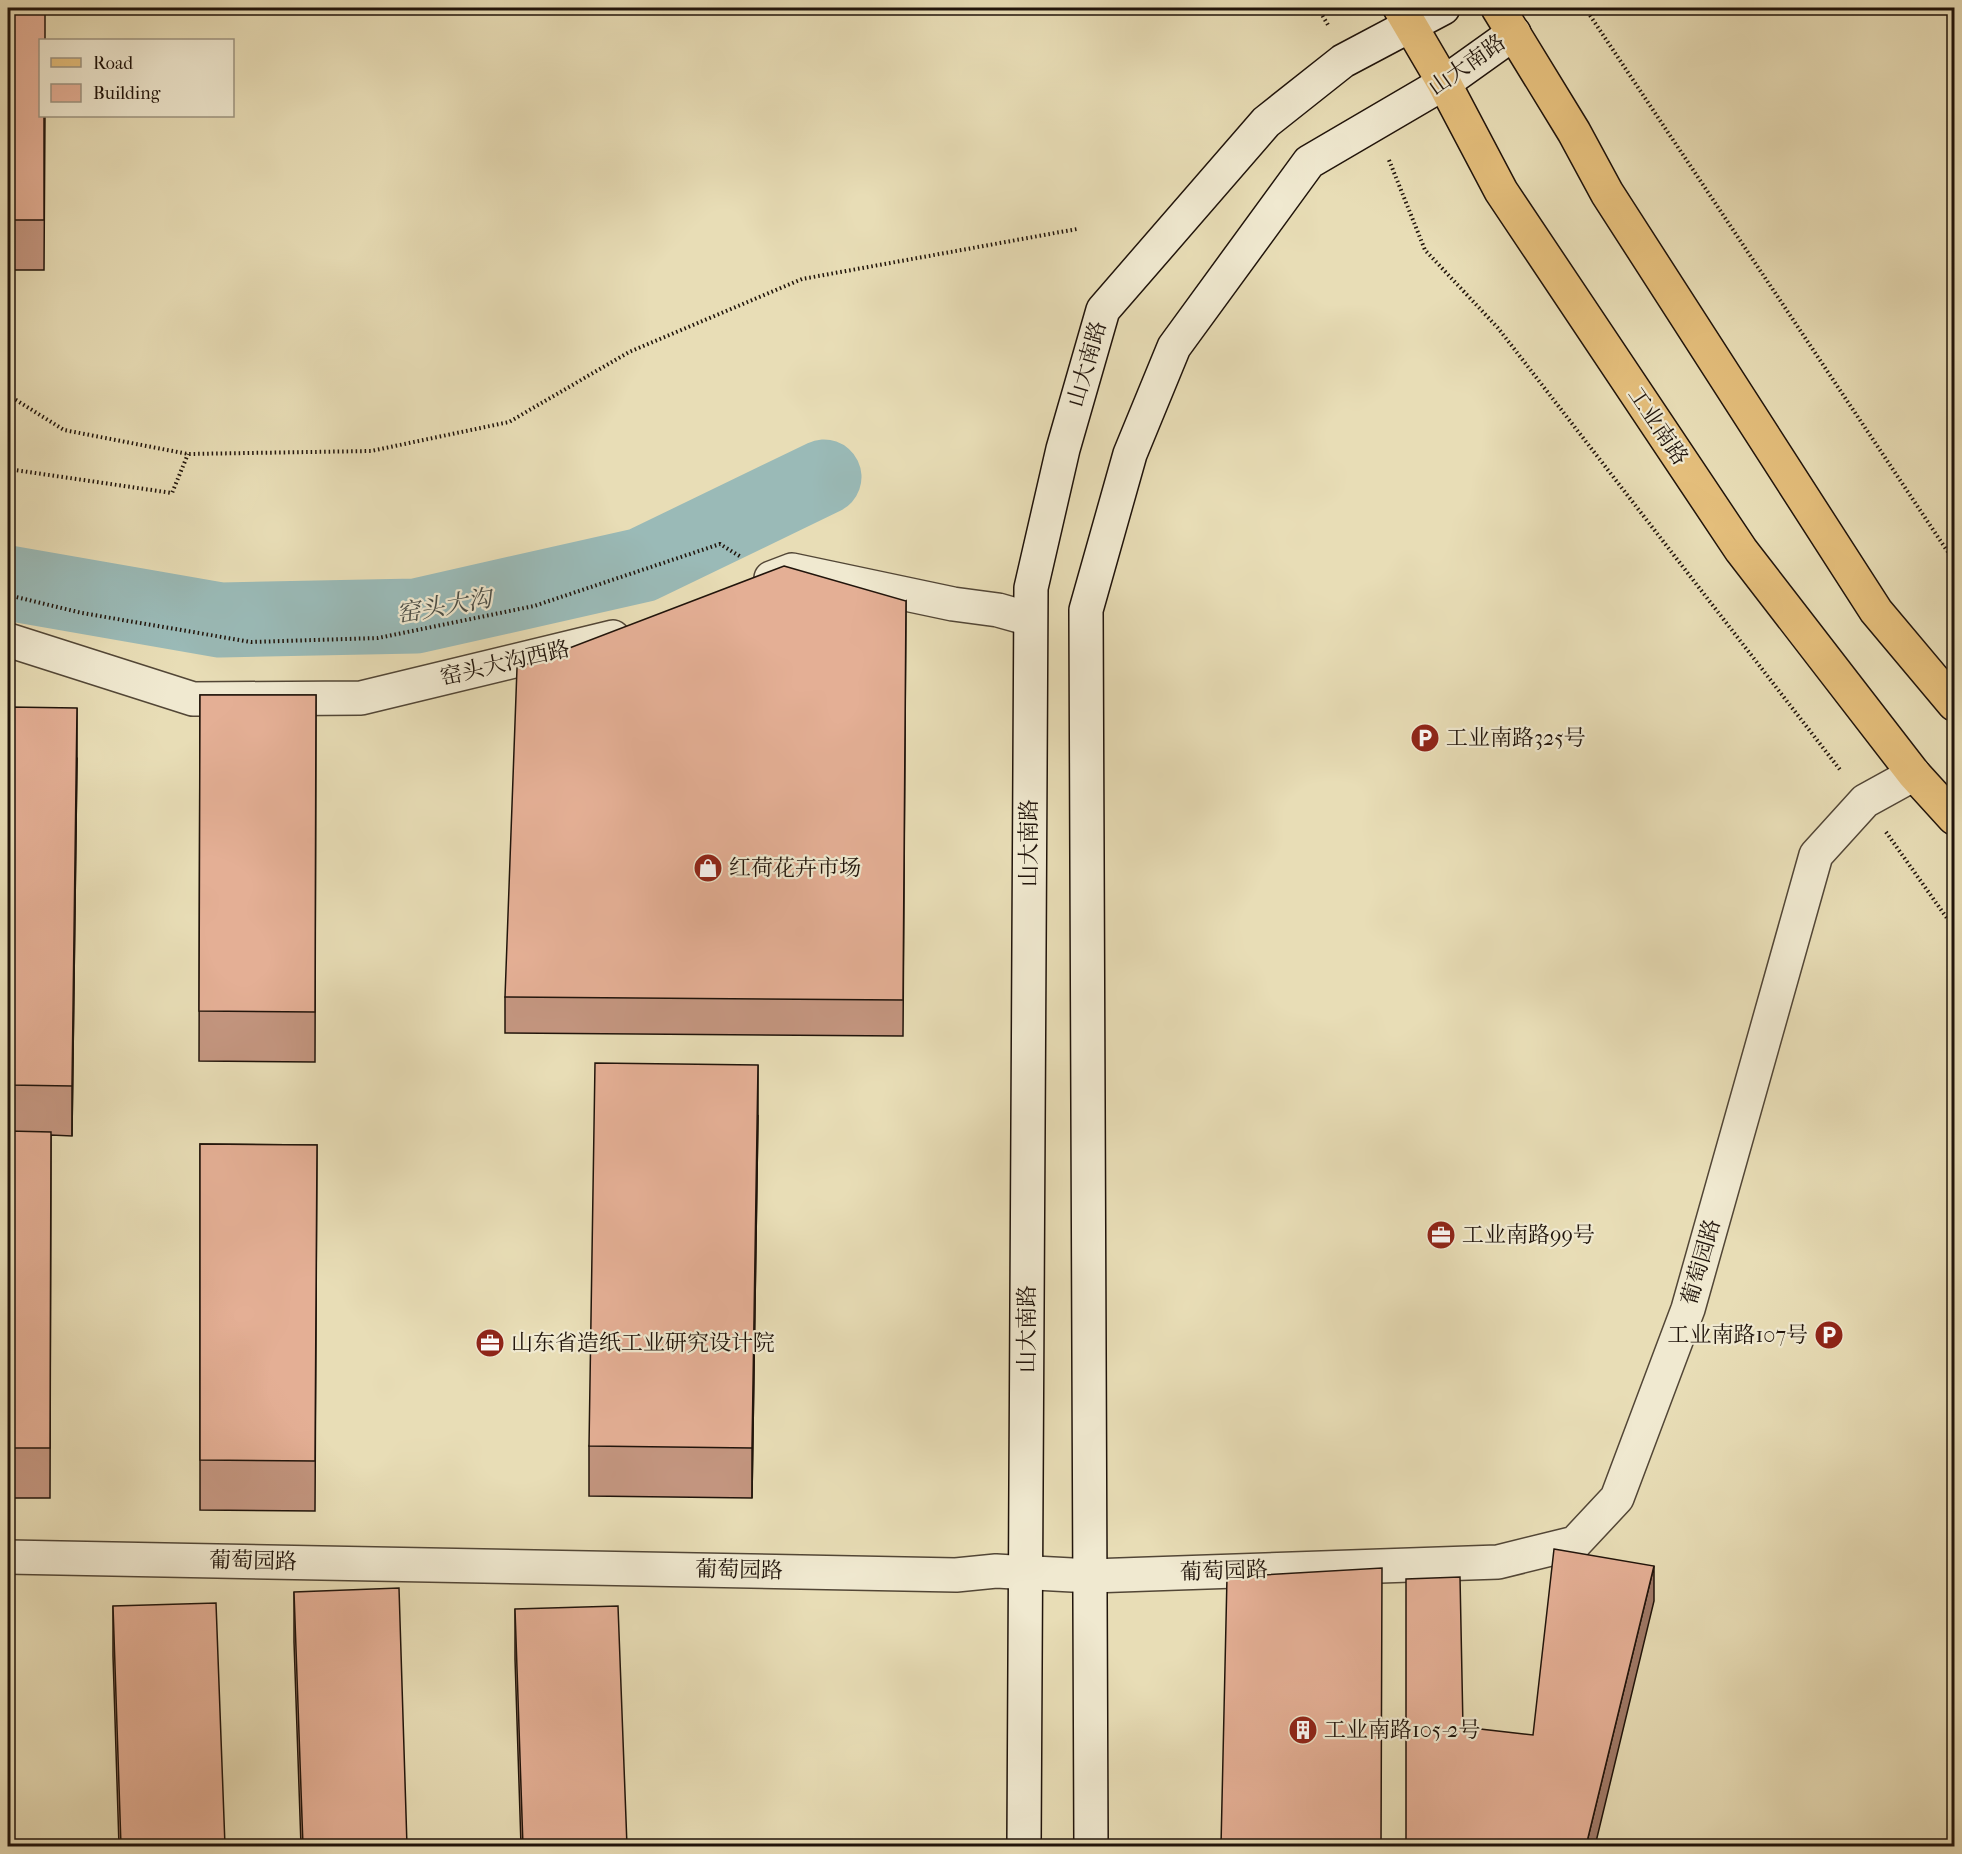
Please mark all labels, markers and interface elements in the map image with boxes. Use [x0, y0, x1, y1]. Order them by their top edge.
street label: 山大南路 [1423, 29, 1511, 101]
legend [39, 39, 234, 117]
text: Road [93, 53, 133, 74]
text: Building [93, 83, 161, 104]
street label: 山大南路 [1062, 318, 1112, 410]
street label: 工业南路 [1623, 382, 1693, 470]
water label: 窑头大沟 [394, 583, 498, 628]
street label: 窑头大沟西路 [438, 635, 572, 691]
parking icon: 工业南路325号 [1409, 722, 1441, 754]
place label: 工业南路325号 [1446, 725, 1586, 751]
street label: 山大南路 [1016, 799, 1042, 887]
shop icon: 红荷花卉市场 [692, 852, 724, 884]
place label: 红荷花卉市场 [729, 855, 861, 881]
street label: 葡萄园路 [1676, 1216, 1726, 1308]
office icon: 工业南路99号 [1425, 1219, 1457, 1251]
place label: 工业南路99号 [1462, 1222, 1595, 1248]
street label: 山大南路 [1014, 1285, 1040, 1373]
parking icon: 工业南路107号 [1813, 1319, 1845, 1351]
place label: 工业南路107号 [1668, 1322, 1808, 1348]
office icon: 山东省造纸工业研究设计院 [474, 1327, 506, 1359]
place label: 山东省造纸工业研究设计院 [511, 1330, 775, 1356]
street label: 葡萄园路 [209, 1547, 297, 1575]
street label: 葡萄园路 [695, 1556, 783, 1584]
street label: 葡萄园路 [1180, 1556, 1268, 1586]
building icon: 工业南路105-2号 [1287, 1714, 1319, 1746]
place label: 工业南路105-2号 [1324, 1717, 1480, 1743]

